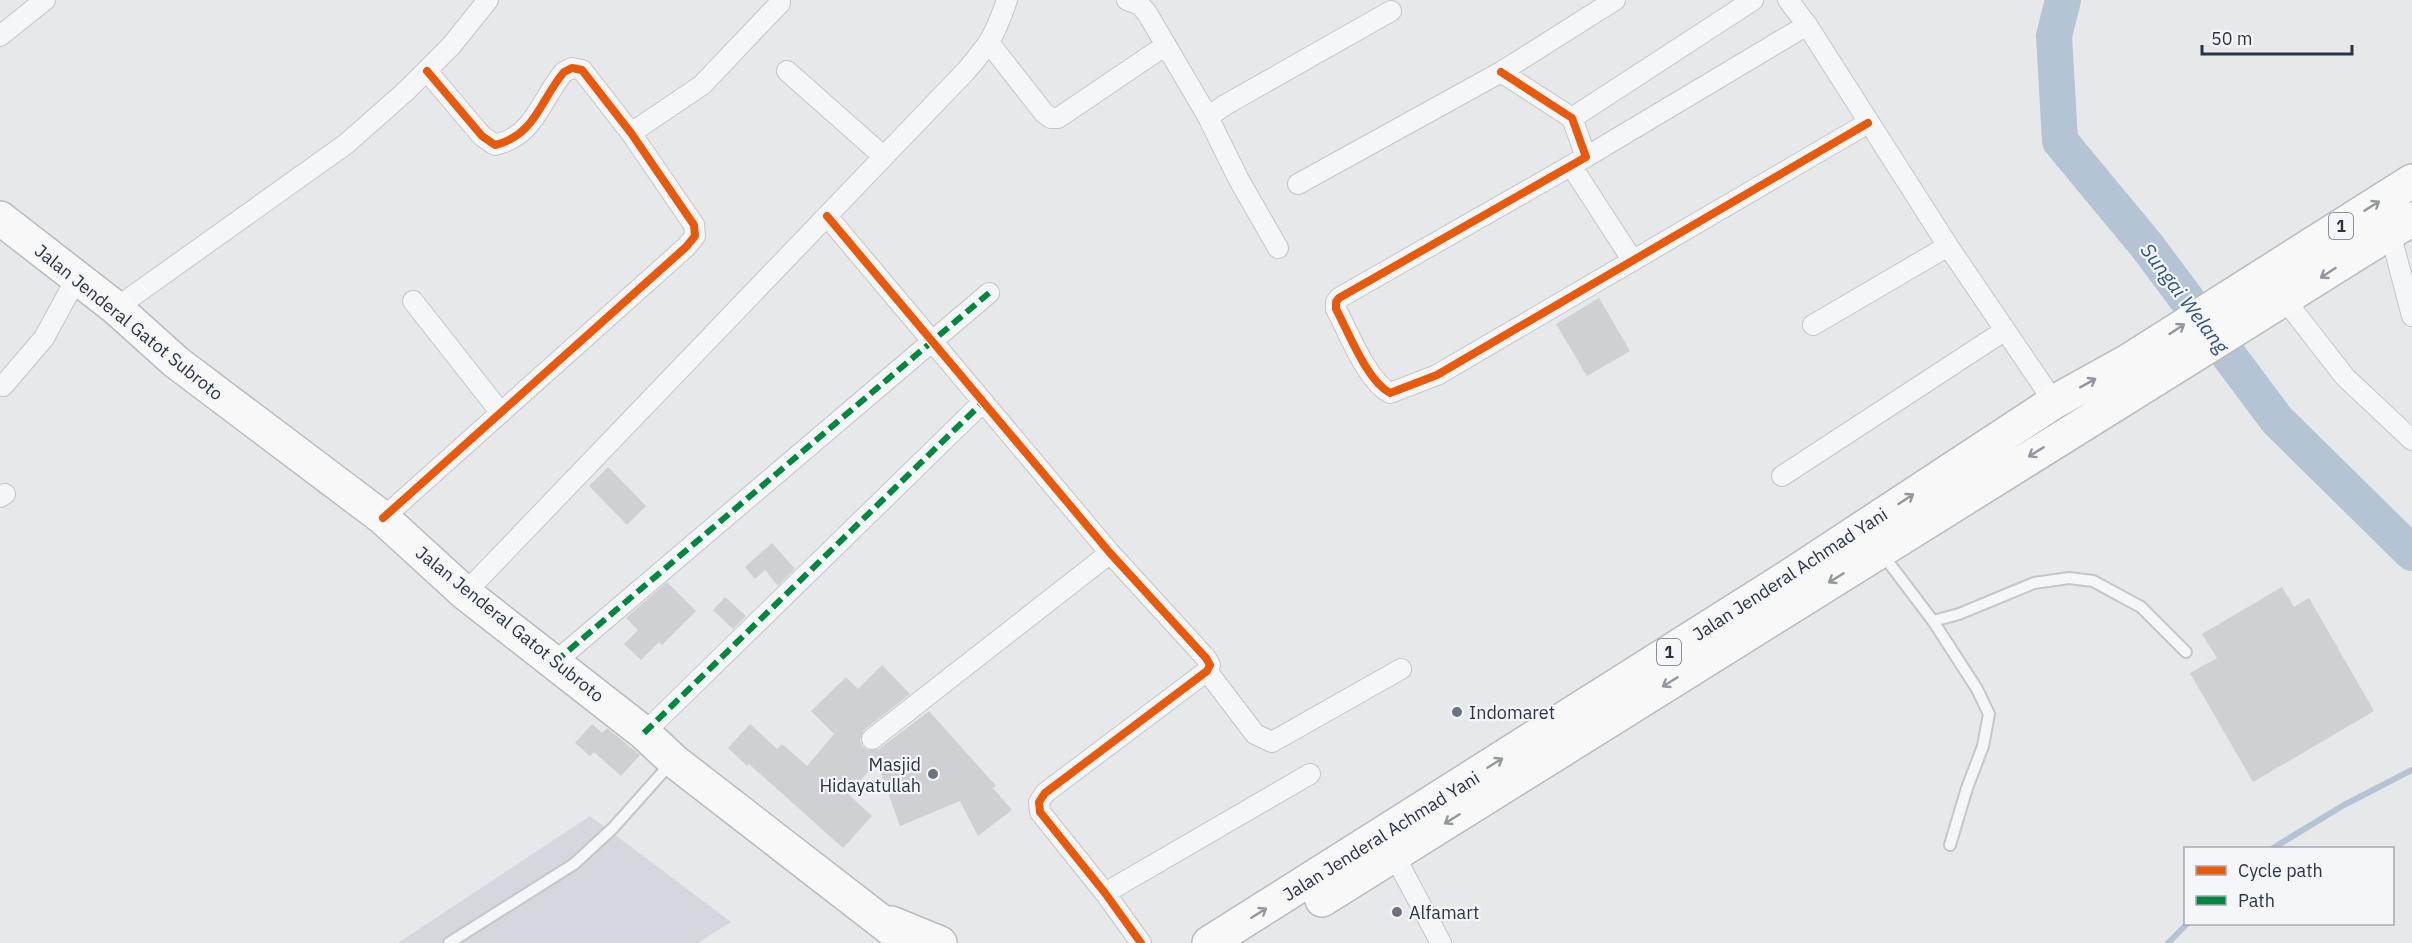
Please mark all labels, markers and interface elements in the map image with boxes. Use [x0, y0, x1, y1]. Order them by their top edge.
scale bar [2202, 18, 2352, 56]
text: 50 m [2211, 27, 2253, 50]
one-way arrow [2363, 200, 2380, 212]
road number: 1 [2329, 213, 2353, 239]
water label: Sungai Welang [2135, 237, 2236, 359]
street label: Jalan Jenderal Gatot Subroto [30, 239, 228, 405]
one-way arrow [2320, 267, 2336, 279]
one-way arrow [2169, 323, 2185, 335]
one-way arrow [2079, 377, 2097, 388]
one-way arrow [2028, 447, 2045, 459]
one-way arrow [1898, 493, 1914, 505]
street label: Jalan Jenderal Achmad Yani [1688, 502, 1892, 646]
street label: Jalan Jenderal Gatot Subroto [411, 541, 609, 707]
one-way arrow [1827, 572, 1844, 585]
road number: 1 [1657, 639, 1681, 665]
one-way arrow [1662, 676, 1679, 688]
place label: Indomaret [1469, 701, 1555, 724]
marker: Indomaret [1450, 705, 1464, 719]
place label: Masjid Hidayatullah [819, 753, 921, 797]
one-way arrow [1486, 757, 1503, 769]
street label: Jalan Jenderal Achmad Yani [1278, 766, 1484, 906]
marker: Masjid Hidayatullah [926, 767, 940, 781]
one-way arrow [1444, 813, 1461, 825]
legend [2184, 847, 2394, 925]
text: Cycle path [2238, 859, 2323, 882]
text: Path [2238, 889, 2275, 912]
place label: Alfamart [1409, 901, 1479, 924]
marker: Alfamart [1390, 905, 1404, 919]
one-way arrow [1250, 906, 1267, 918]

